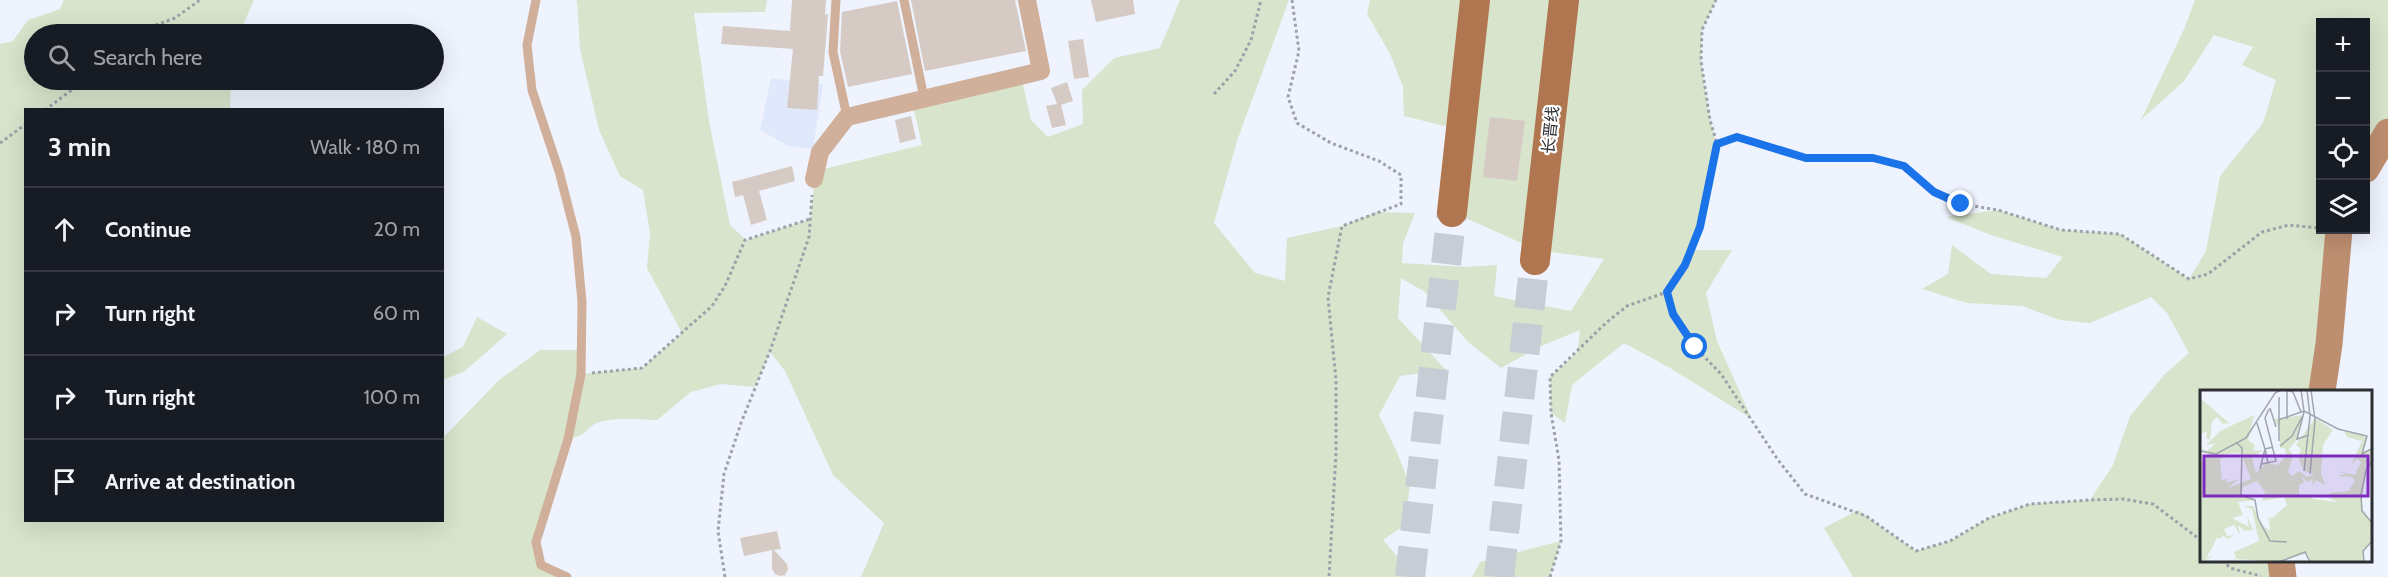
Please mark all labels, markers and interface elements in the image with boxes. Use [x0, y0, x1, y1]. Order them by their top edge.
map controls [2316, 18, 2370, 234]
button: + [2316, 18, 2370, 72]
search box [24, 24, 444, 90]
icon: search [45, 41, 78, 74]
text: Search here [93, 44, 202, 71]
button: − [2316, 72, 2370, 126]
street label: 长晋线 [1539, 105, 1562, 155]
button: locate [2316, 126, 2370, 180]
text: 3 min [48, 131, 111, 163]
text: Walk · 180 m [310, 135, 420, 159]
button: layers [2316, 180, 2370, 234]
route end [1947, 190, 1973, 216]
icon: ahead [48, 213, 81, 246]
text: Continue [105, 216, 191, 243]
text: 20 m [374, 217, 420, 241]
icon: right [48, 297, 81, 330]
text: Turn right [105, 300, 195, 327]
text: 60 m [373, 301, 420, 325]
route start [1681, 333, 1707, 359]
icon: right [48, 381, 81, 414]
text: Turn right [105, 384, 195, 411]
text: 100 m [364, 385, 420, 409]
inset map [2200, 390, 2373, 562]
icon: arrive [48, 465, 81, 498]
text: Arrive at destination [105, 468, 295, 495]

